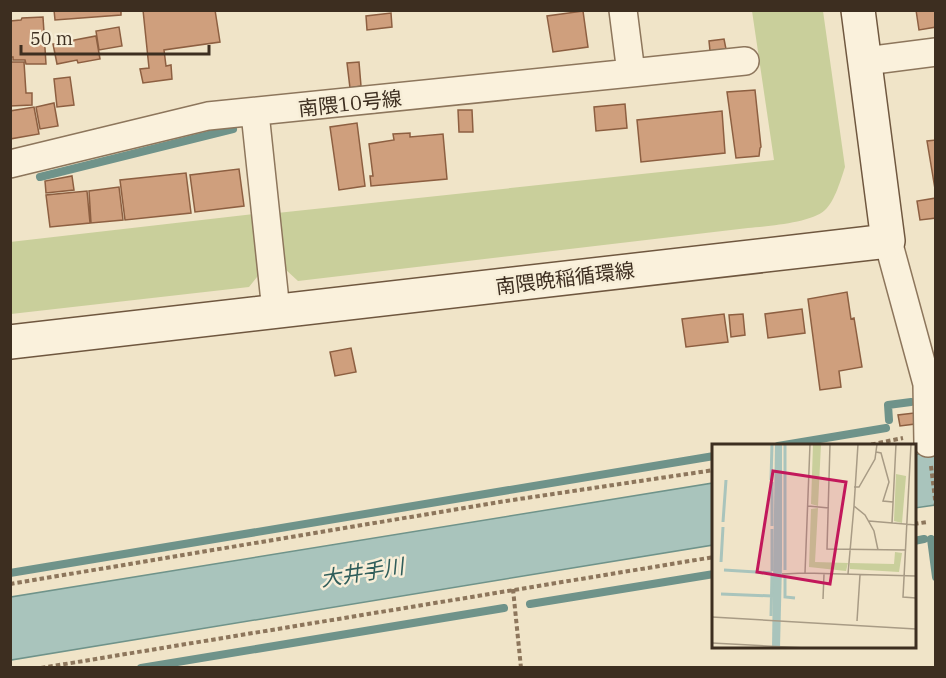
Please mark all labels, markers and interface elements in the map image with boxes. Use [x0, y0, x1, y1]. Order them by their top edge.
scale bar [21, 18, 208, 56]
text: 50 m [30, 27, 73, 50]
street label: 南隈10号線 [297, 84, 403, 122]
street label: 南隈晩稲循環線 [494, 256, 636, 300]
inset map [712, 444, 916, 648]
water label: 大井手川 [318, 551, 408, 592]

